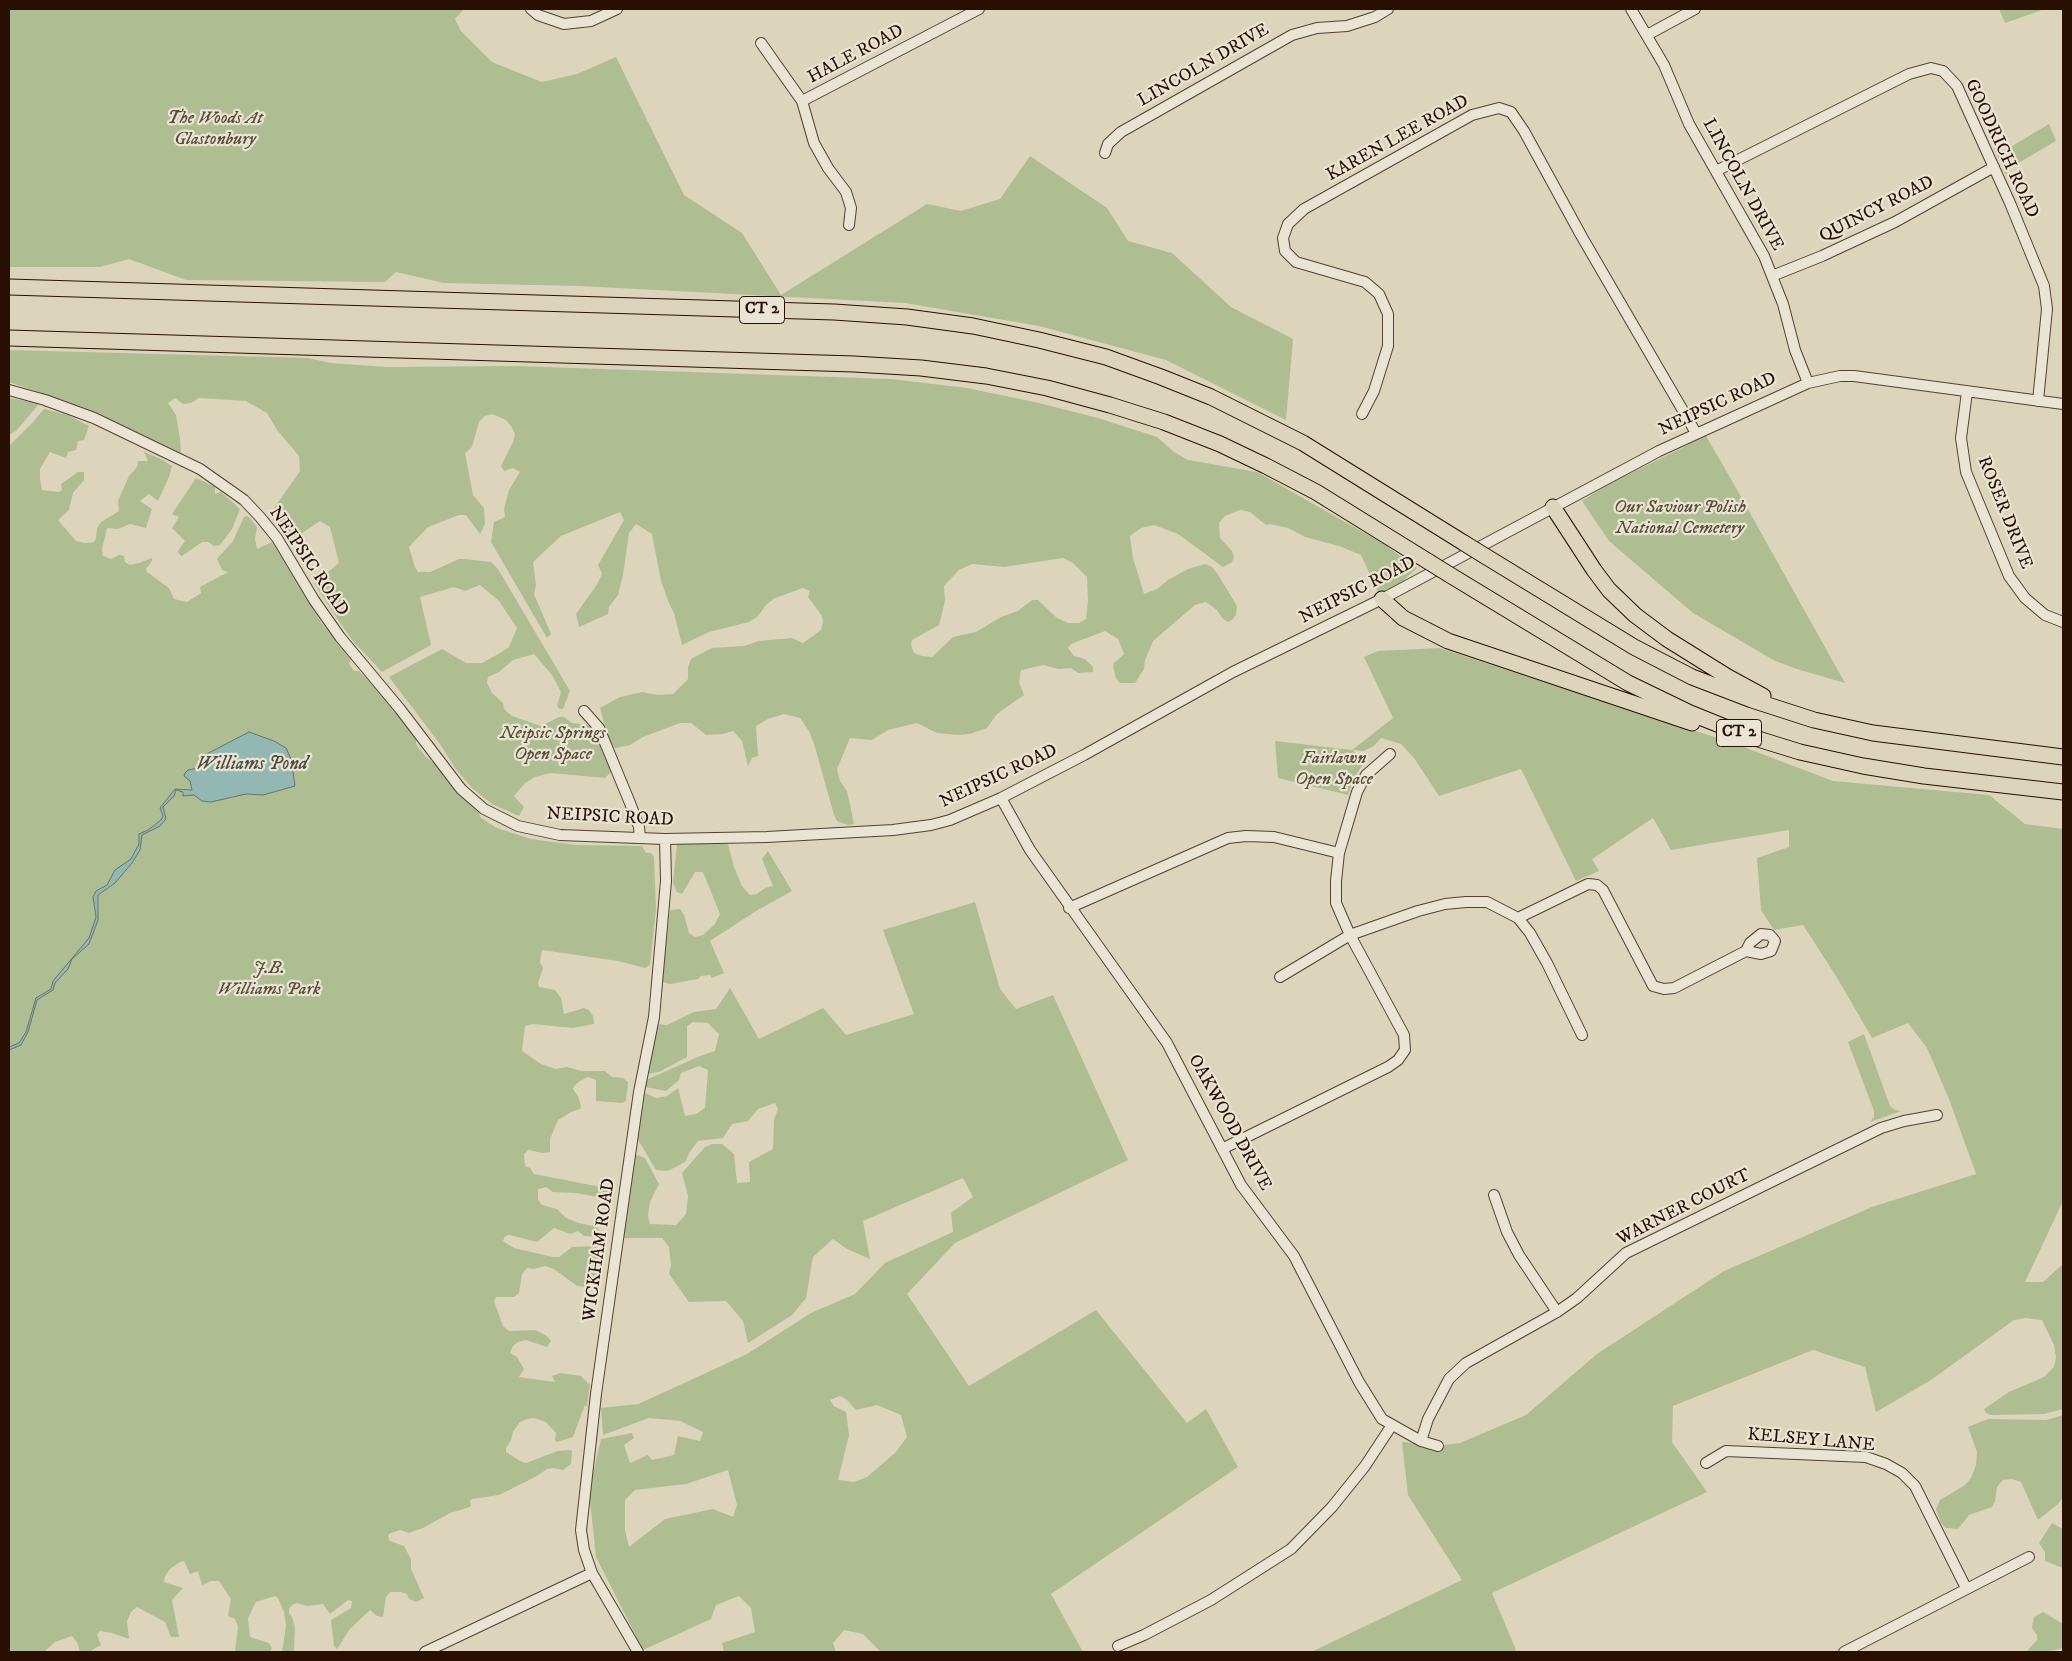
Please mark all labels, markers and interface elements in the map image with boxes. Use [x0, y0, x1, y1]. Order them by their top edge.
street label: LINCOLN DRIVE [1135, 20, 1273, 112]
street label: HALE ROAD [804, 21, 908, 89]
street label: GOODRICH ROAD [1959, 76, 2043, 222]
street label: KAREN LEE ROAD [1323, 91, 1473, 187]
park label: The Woods At Glastonbury [167, 108, 263, 150]
street label: LINCOLN DRIVE [1697, 115, 1787, 255]
street label: QUINCY ROAD [1816, 172, 1938, 248]
road number: CT 2 [740, 296, 784, 324]
street label: NEIPSIC ROAD [1656, 368, 1780, 442]
street label: ROSER DRIVE [1972, 454, 2036, 572]
park label: Our Saviour Polish National Cemetery [1614, 497, 1746, 540]
street label: NEIPSIC ROAD [263, 503, 353, 621]
street label: NEIPSIC ROAD [1296, 553, 1420, 629]
road number: CT 2 [1716, 720, 1762, 746]
park label: Neipsic Springs Open Space [500, 723, 606, 766]
street label: NEIPSIC ROAD [937, 740, 1061, 814]
park label: Fairlawn Open Space [1295, 748, 1373, 791]
water label: Williams Pond [196, 754, 308, 776]
street label: NEIPSIC ROAD [546, 804, 674, 832]
park label: J.B. Williams Park [218, 958, 320, 1001]
street label: OAKWOOD DRIVE [1183, 1051, 1275, 1195]
street label: WARNER COURT [1614, 1165, 1754, 1251]
street label: WICKHAM ROAD [579, 1177, 621, 1323]
street label: KELSEY LANE [1746, 1425, 1876, 1457]

